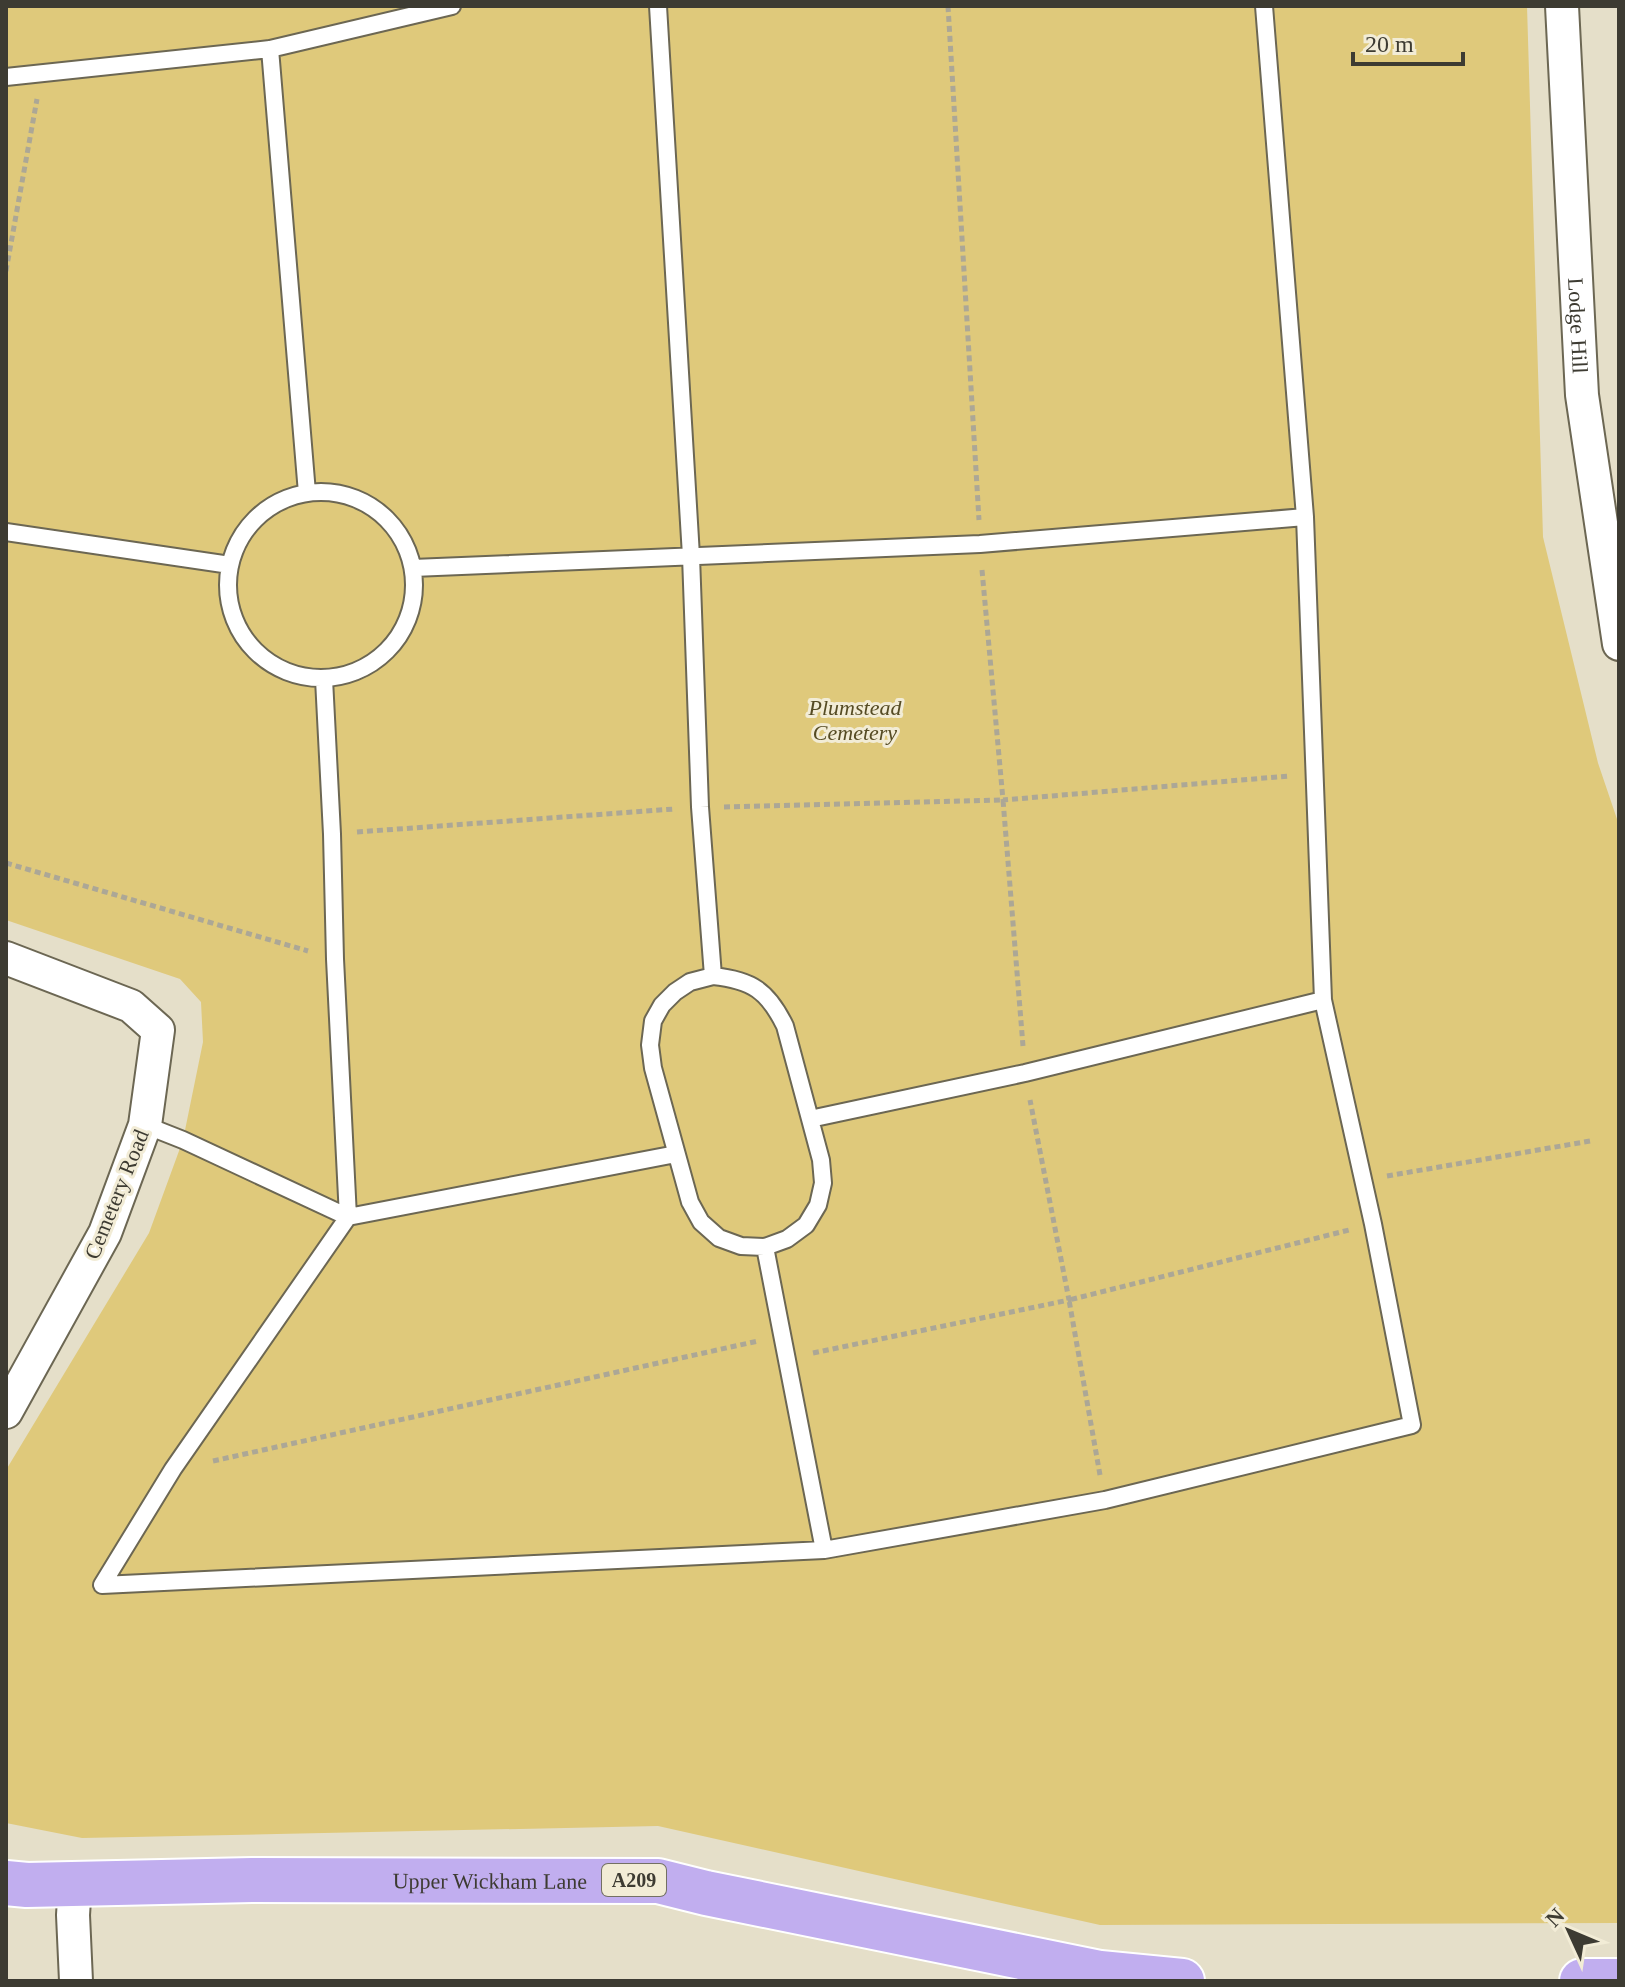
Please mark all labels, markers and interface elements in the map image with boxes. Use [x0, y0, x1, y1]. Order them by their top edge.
scale bar [1353, 16, 1463, 66]
text: 20 m [1365, 31, 1414, 57]
street label: Lodge Hill [1563, 277, 1593, 374]
park label: Plumstead Cemetery [808, 695, 902, 745]
street label: Cemetery Road [79, 1126, 154, 1263]
road number: A209 [602, 1864, 666, 1896]
street label: Upper Wickham Lane [393, 1868, 587, 1894]
north arrow [1529, 1891, 1609, 1971]
text: N [1540, 1903, 1570, 1932]

